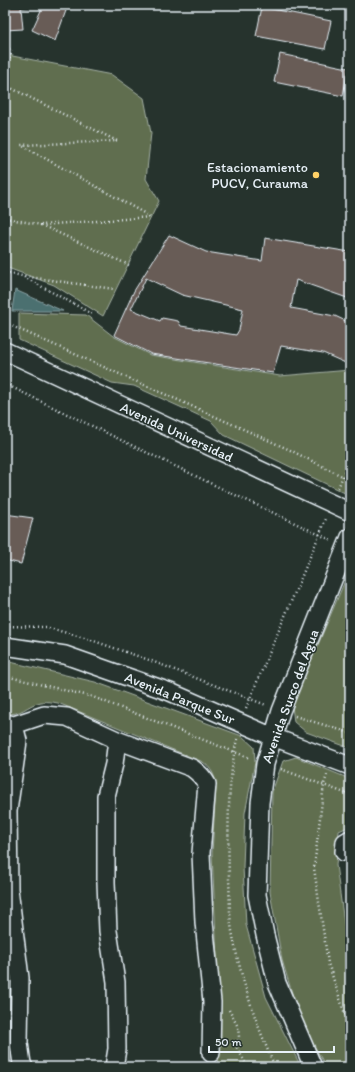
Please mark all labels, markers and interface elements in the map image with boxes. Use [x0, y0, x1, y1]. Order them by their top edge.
place label: Estacionamiento PUCV, Curauma [207, 159, 309, 192]
marker: Estacionamiento PUCV, Curauma [311, 170, 321, 180]
street label: Avenida Universidad [118, 399, 236, 466]
street label: Avenida Surco del Agua [258, 627, 323, 765]
street label: Avenida Parque Sur [122, 669, 238, 728]
scale bar [209, 1028, 334, 1054]
text: 50 m [215, 1035, 241, 1049]

